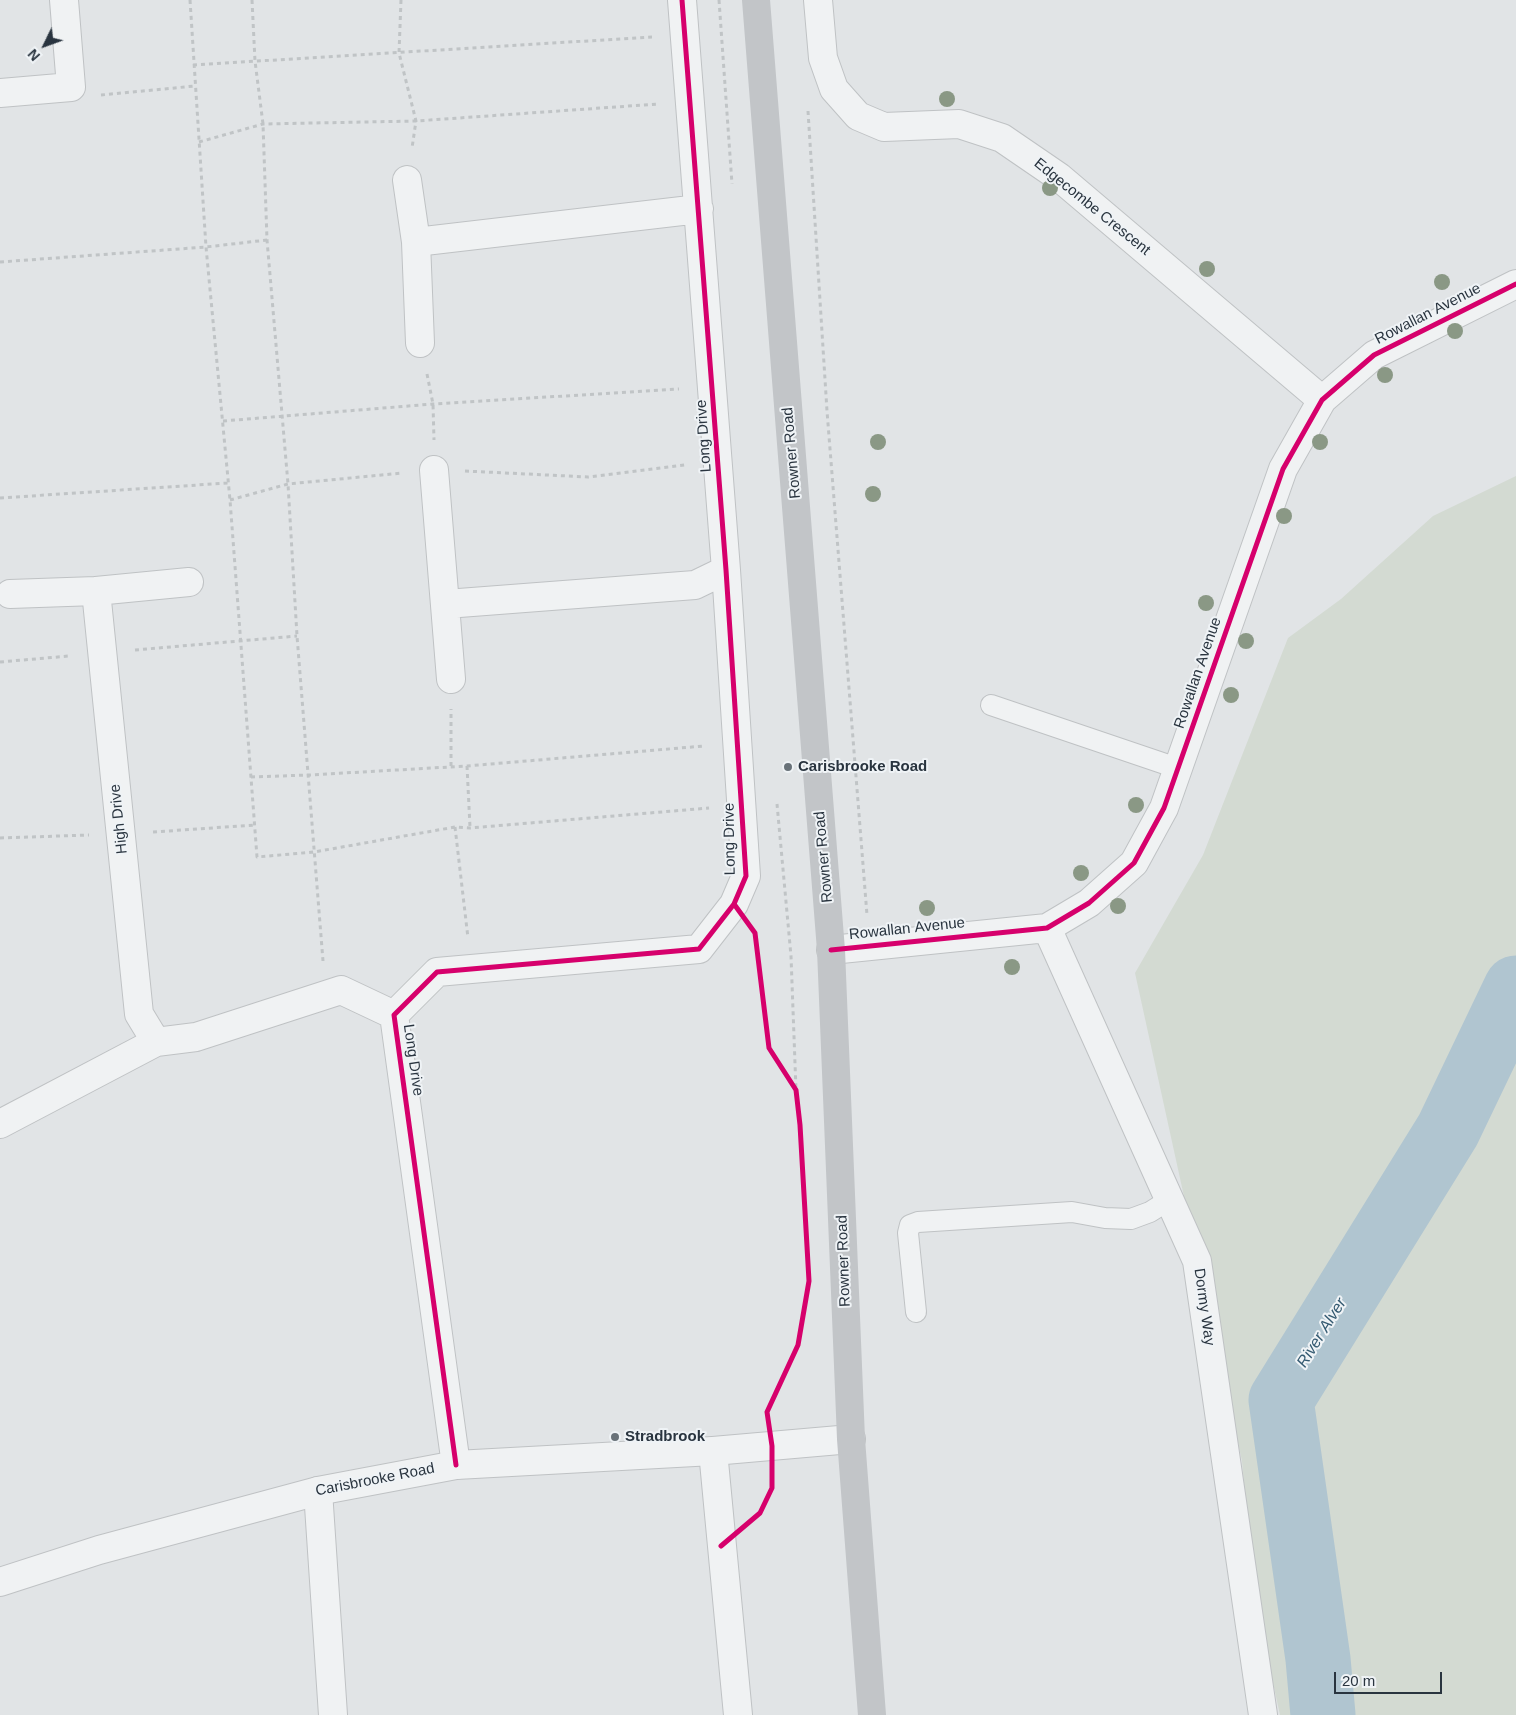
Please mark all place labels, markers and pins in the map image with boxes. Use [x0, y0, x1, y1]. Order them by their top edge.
place label: Carisbrooke Road [798, 758, 927, 776]
marker: Carisbrooke Road [782, 761, 794, 773]
place label: Stradbrook [625, 1428, 705, 1446]
marker: Stradbrook [609, 1431, 621, 1443]

